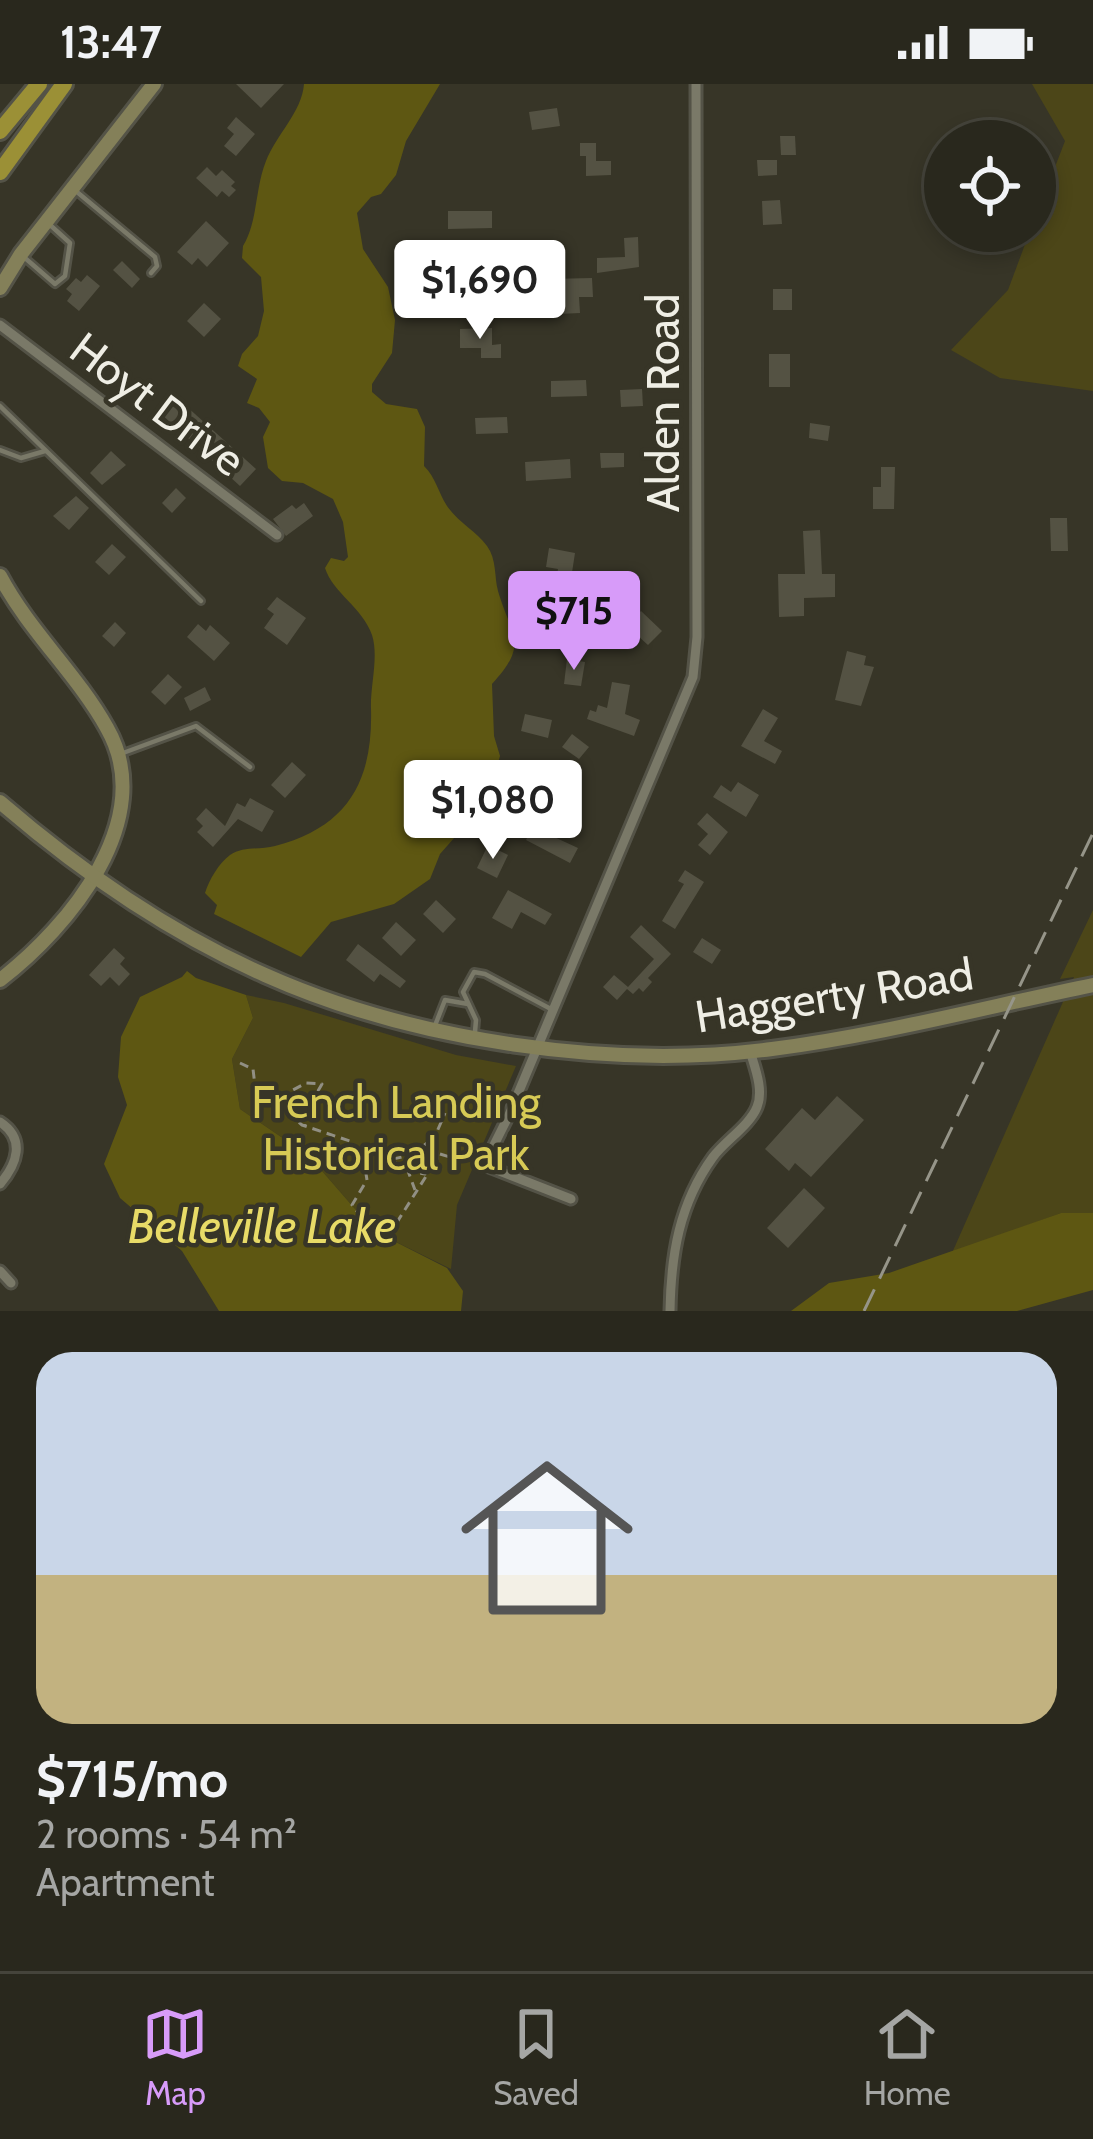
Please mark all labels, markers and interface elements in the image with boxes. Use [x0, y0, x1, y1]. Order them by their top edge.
text: 13:47 [60, 15, 162, 69]
map controls [924, 120, 1056, 252]
button: locate [924, 120, 1056, 252]
pin: $1,690 [382, 240, 578, 342]
text: $1,690 [421, 255, 539, 303]
street label: Alden Road [636, 294, 690, 512]
street label: Hoyt Drive [60, 321, 256, 487]
pin: $715 [503, 571, 645, 673]
text: $715 [535, 586, 613, 634]
pin: $1,080 [395, 760, 591, 862]
text: $1,080 [431, 775, 555, 823]
street label: Haggerty Road [691, 946, 977, 1044]
park label: French Landing Historical Park [251, 1075, 541, 1181]
water label: Belleville Lake [128, 1197, 396, 1255]
icon: home [439, 1430, 655, 1646]
text: $715/mo [36, 1748, 228, 1810]
text: 2 rooms · 54 m² [36, 1810, 297, 1858]
text: Apartment [36, 1858, 215, 1906]
tab: Map [142, 2001, 208, 2113]
tab: Saved [493, 2001, 579, 2113]
tab: Home [864, 2001, 951, 2113]

